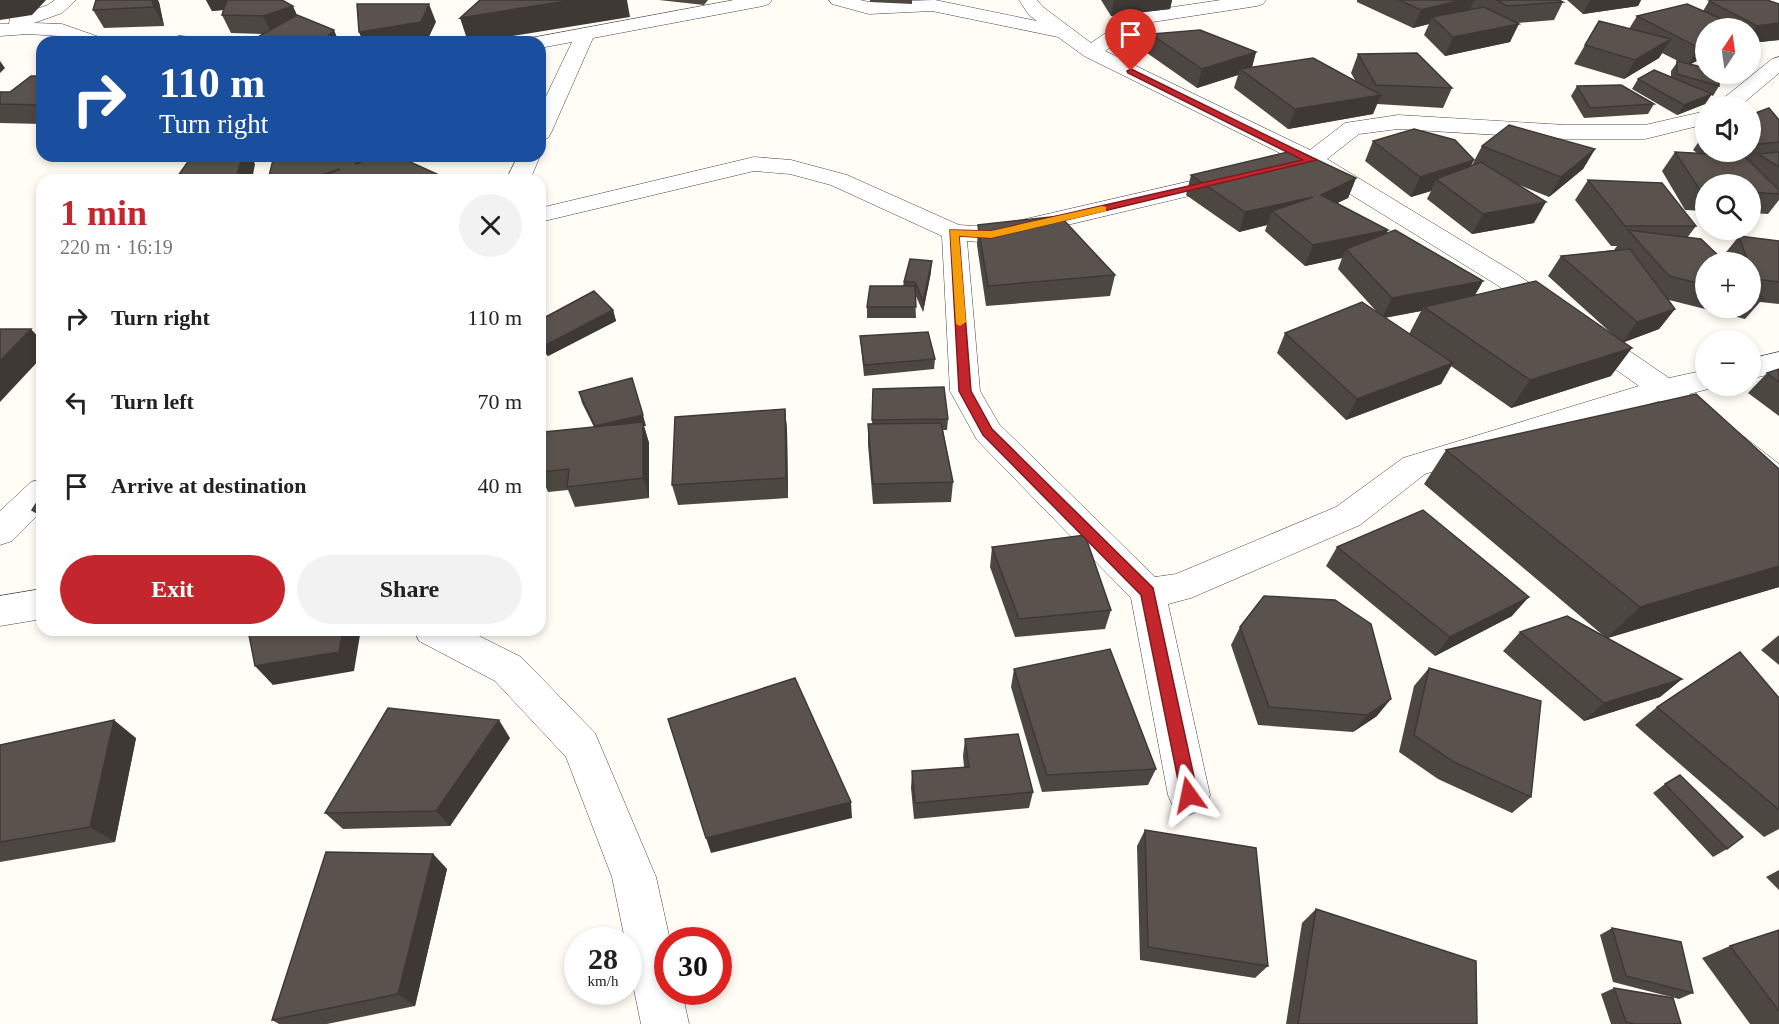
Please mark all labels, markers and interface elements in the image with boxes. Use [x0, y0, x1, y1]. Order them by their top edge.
pin [1105, 9, 1156, 71]
icon: arrive [1114, 18, 1147, 51]
north arrow [1695, 18, 1761, 84]
map controls [1695, 18, 1761, 396]
icon: right [60, 60, 138, 138]
text: 110 m [159, 60, 265, 106]
button: sound [1695, 96, 1761, 162]
text: Turn right [159, 109, 268, 139]
button: search [1695, 174, 1761, 240]
text: 1 min [60, 193, 147, 233]
button: close [459, 194, 522, 257]
text: 220 m · 16:19 [60, 236, 173, 258]
button: + [1695, 252, 1761, 318]
icon: right [60, 302, 93, 335]
text: Turn right [111, 305, 210, 330]
text: 110 m [467, 305, 522, 330]
button: − [1695, 330, 1761, 396]
icon: left [60, 386, 93, 419]
text: Turn left [111, 389, 194, 414]
text: 70 m [477, 389, 522, 414]
icon: arrive [60, 470, 93, 503]
text: Arrive at destination [111, 473, 307, 498]
text: 40 m [477, 473, 522, 498]
button: Exit [60, 555, 285, 624]
button: Share [297, 555, 522, 624]
position arrow [1157, 763, 1221, 827]
speed limit sign: 30 [654, 927, 732, 1005]
text: 28 [588, 942, 618, 975]
text: km/h [588, 973, 618, 989]

